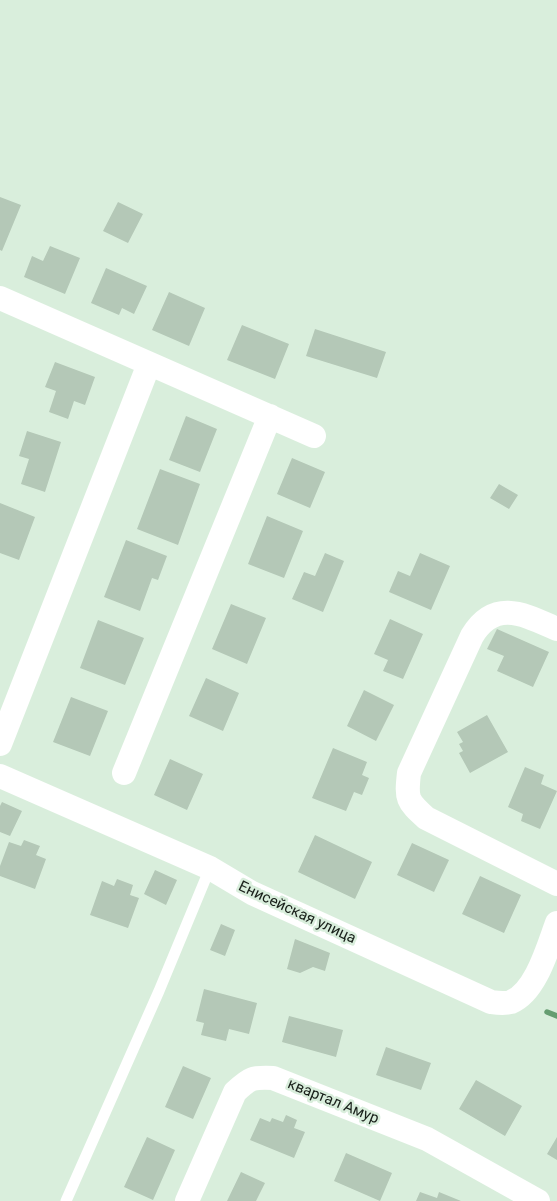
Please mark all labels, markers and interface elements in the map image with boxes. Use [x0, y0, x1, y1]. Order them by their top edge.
street label: Енисейская улица [235, 878, 359, 948]
street label: квартал Амур [285, 1076, 381, 1128]

